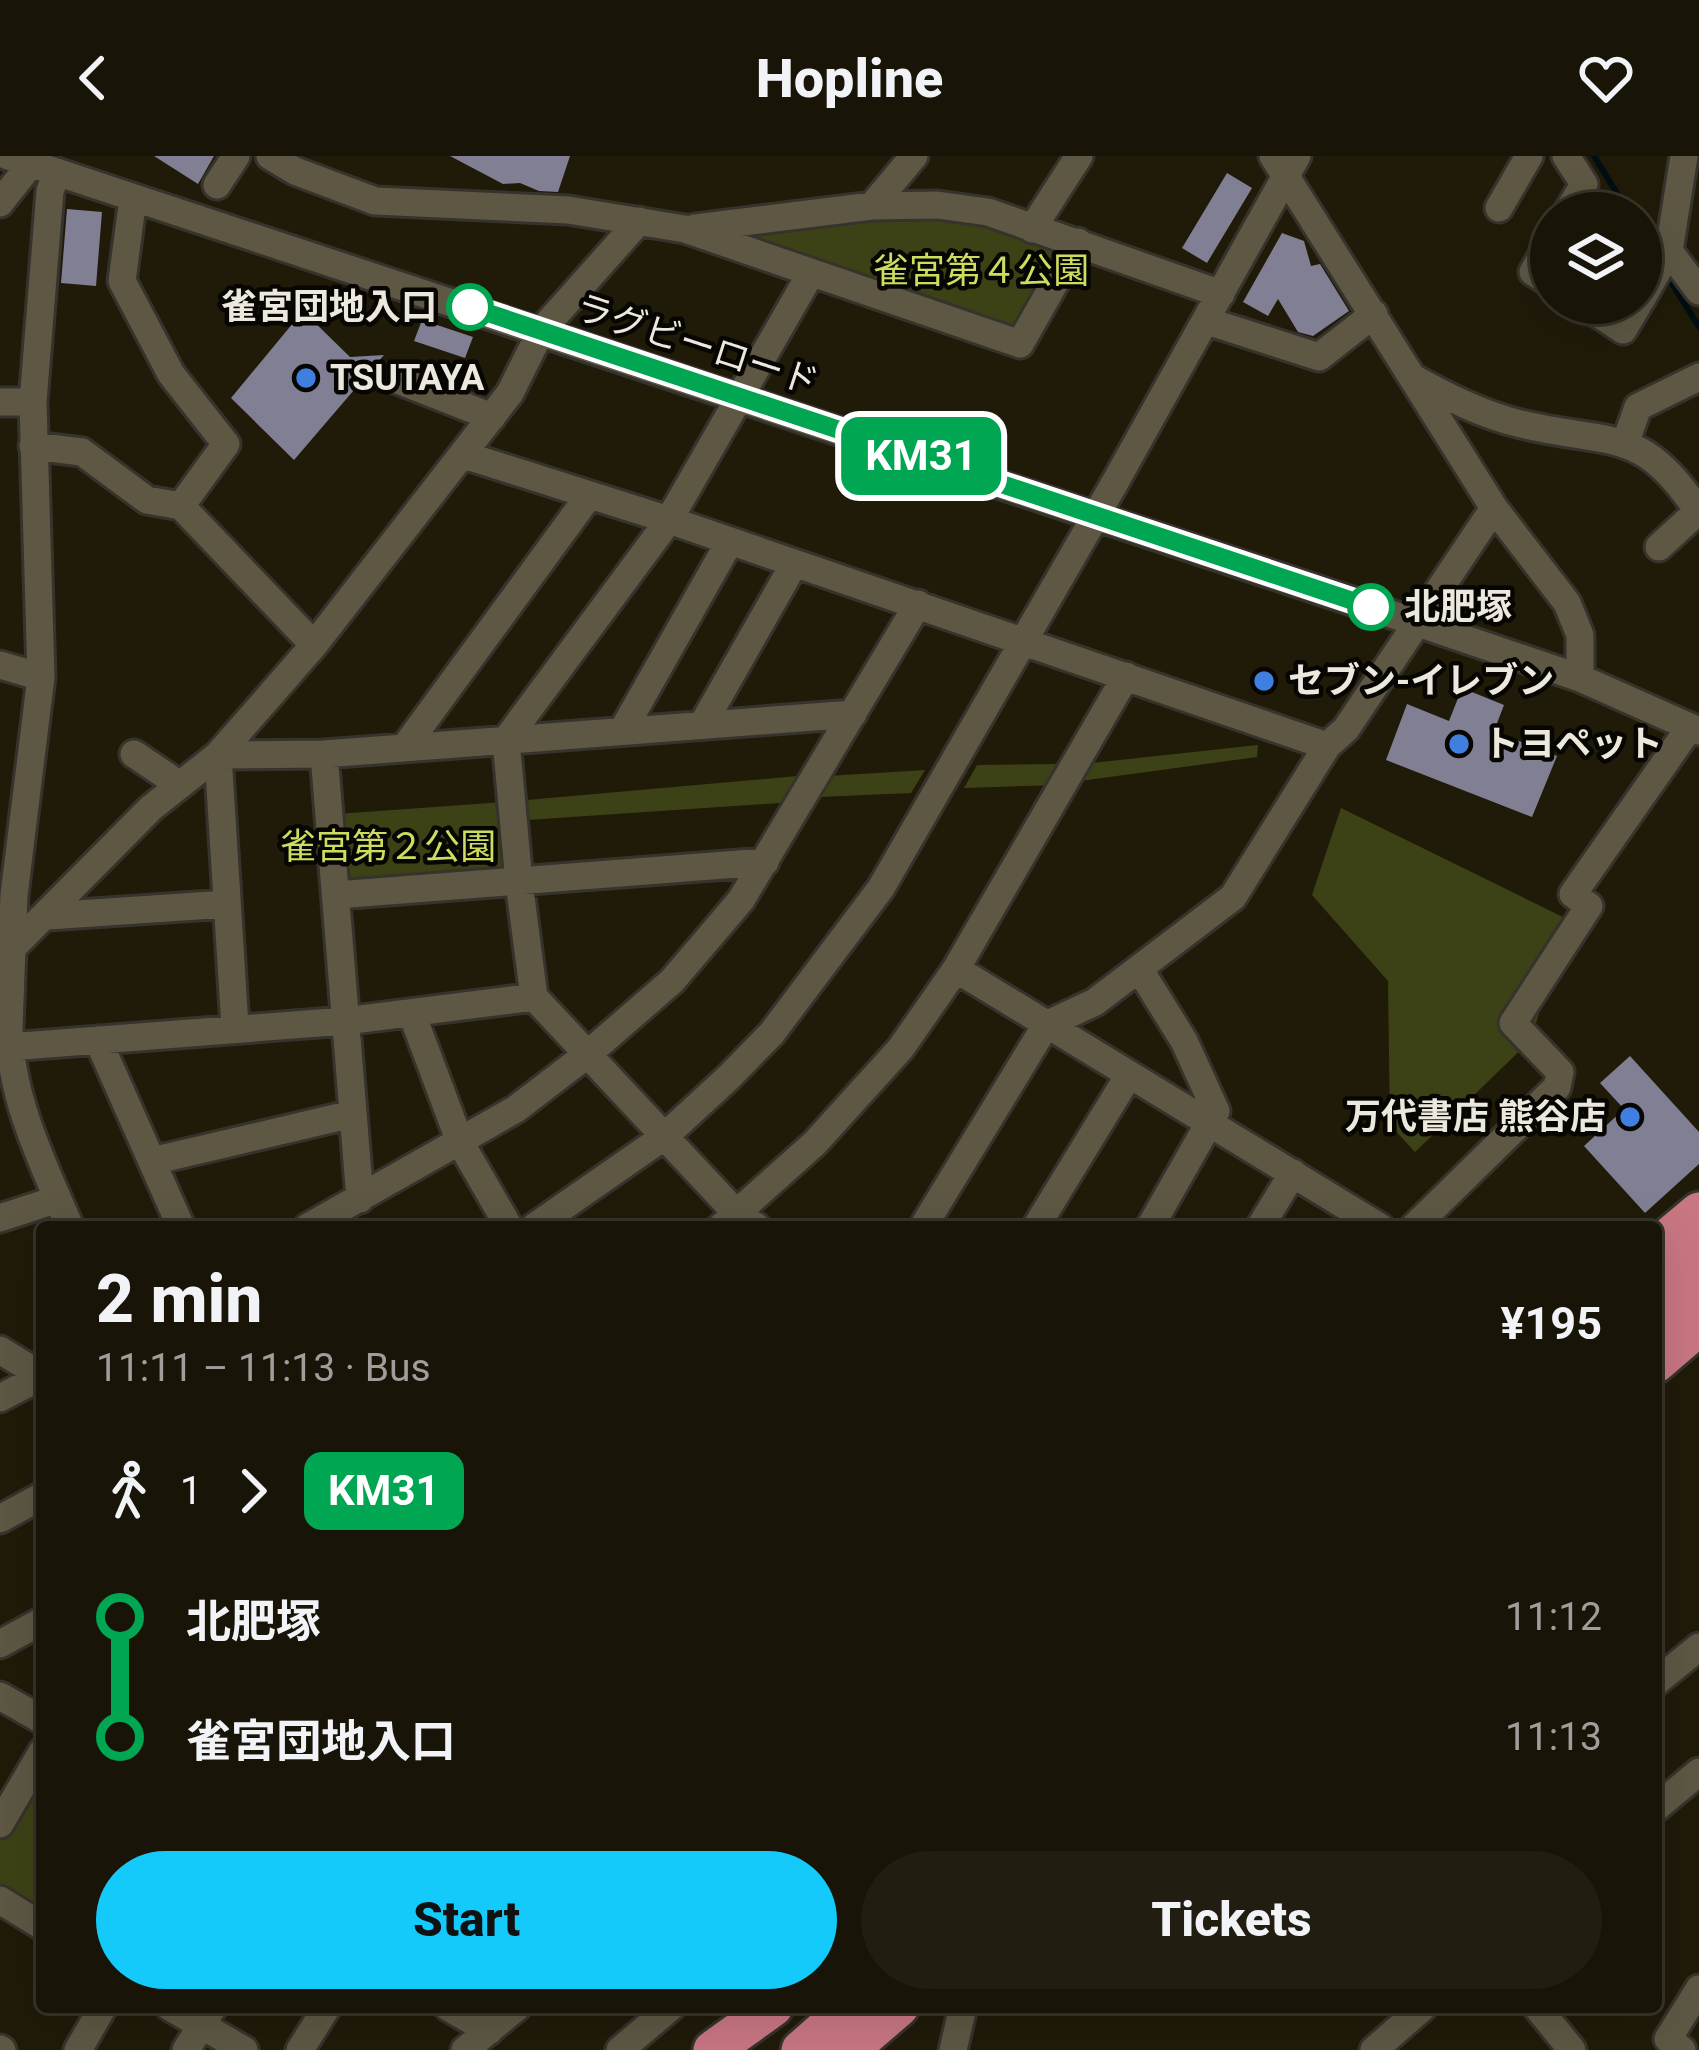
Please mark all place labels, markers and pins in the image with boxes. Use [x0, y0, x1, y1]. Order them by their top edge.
marker: 雀宮団地入口 [448, 285, 492, 329]
place label: 雀宮団地入口 [221, 286, 437, 328]
place label: TSUTAYA [330, 357, 485, 399]
marker: TSUTAYA [293, 365, 319, 391]
marker: 北肥塚 [1349, 585, 1393, 629]
place label: 北肥塚 [1404, 586, 1512, 628]
place label: セブン-イレブン [1288, 660, 1554, 702]
marker: セブン-イレブン [1251, 668, 1277, 694]
place label: トヨペット [1483, 723, 1663, 765]
marker: トヨペット [1446, 731, 1472, 757]
place label: 万代書店 熊谷店 [1345, 1096, 1606, 1138]
marker: 万代書店 熊谷店 [1617, 1104, 1643, 1130]

